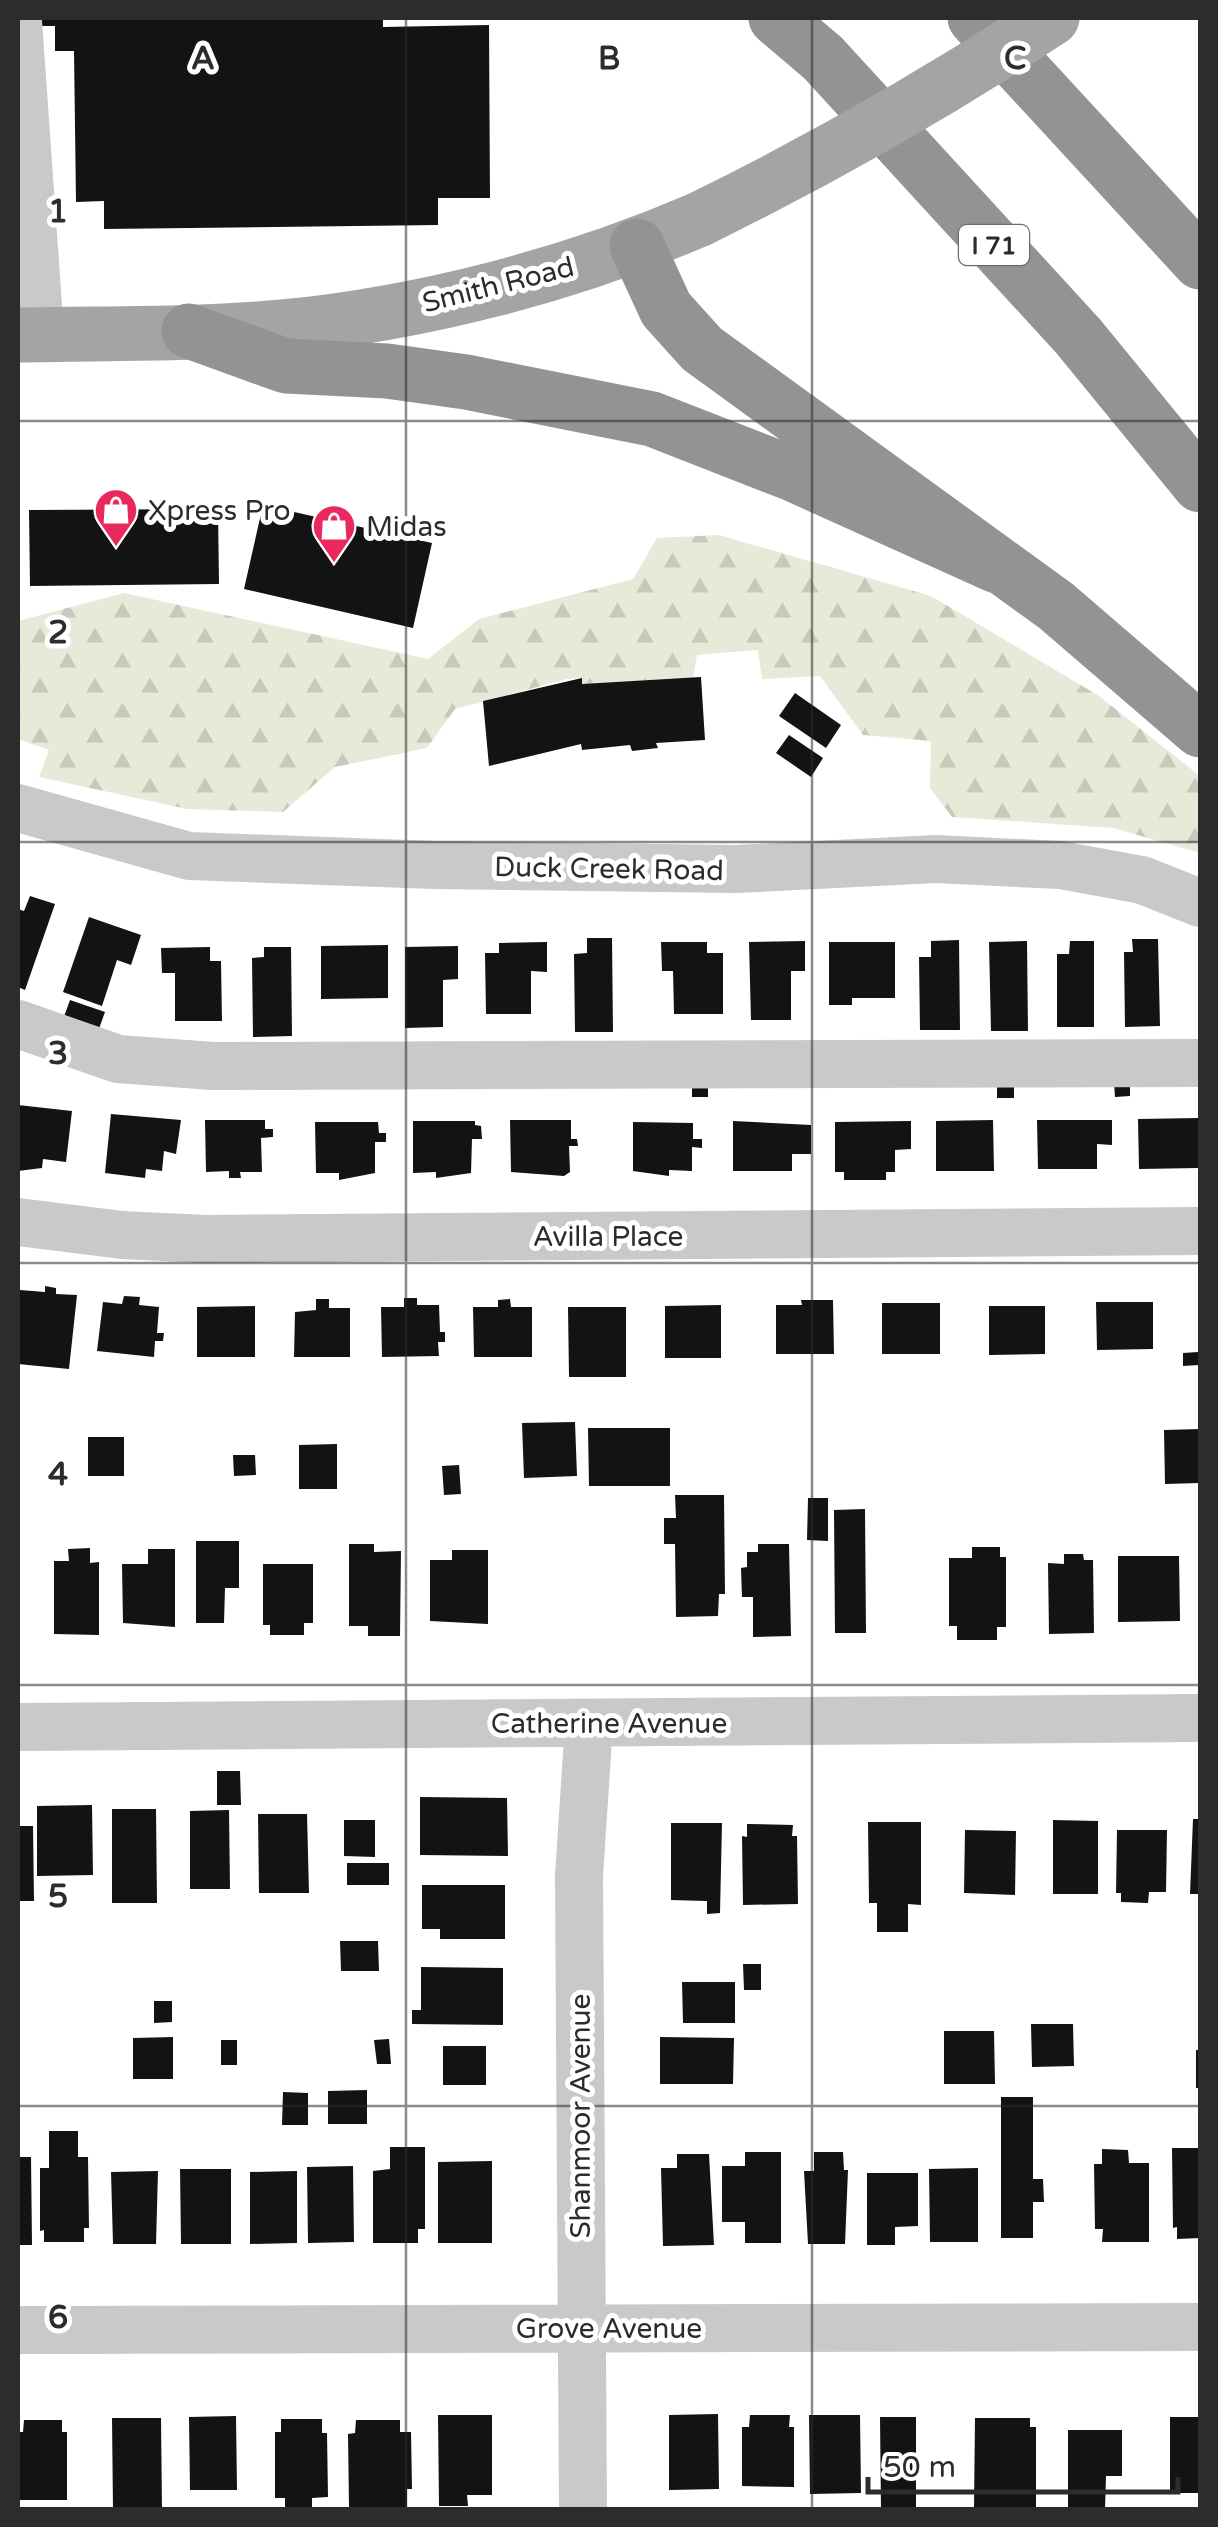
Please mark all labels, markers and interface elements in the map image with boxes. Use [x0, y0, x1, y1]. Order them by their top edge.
text: A [191, 40, 215, 78]
text: B [598, 40, 620, 78]
text: C [1004, 40, 1026, 78]
text: 1 [48, 193, 68, 231]
road number: I 71 [959, 225, 1029, 265]
street label: Smith Road [419, 250, 578, 320]
shop icon: Xpress Pro [93, 487, 139, 548]
place label: Xpress Pro [148, 494, 290, 528]
shop icon: Midas [311, 503, 357, 564]
place label: Midas [366, 510, 447, 544]
text: 2 [48, 614, 68, 652]
street label: Duck Creek Road [494, 850, 724, 888]
text: 3 [48, 1035, 68, 1073]
street label: Avilla Place [533, 1220, 683, 1254]
text: 4 [48, 1456, 68, 1494]
street label: Catherine Avenue [491, 1707, 727, 1741]
text: 5 [48, 1878, 68, 1916]
street label: Shanmoor Avenue [564, 1994, 598, 2238]
text: 6 [48, 2299, 68, 2337]
street label: Grove Avenue [516, 2312, 702, 2346]
scale bar [868, 2432, 1178, 2494]
text: 50 m [883, 2449, 956, 2486]

